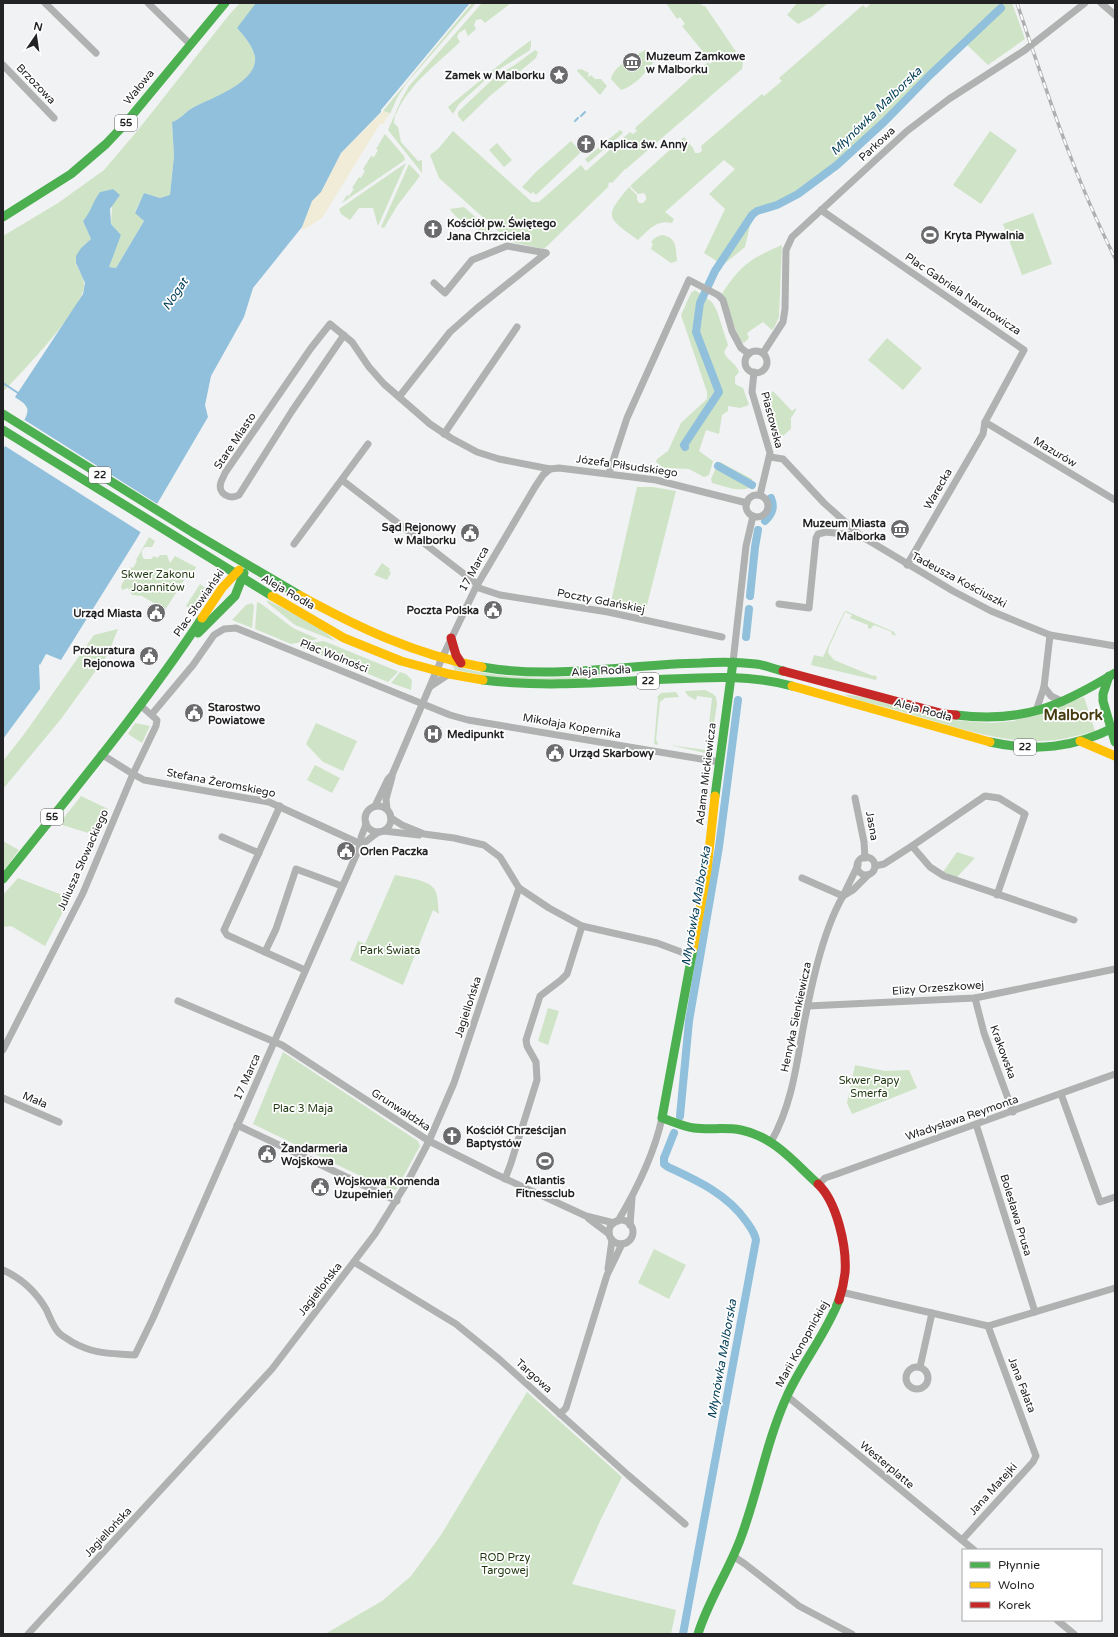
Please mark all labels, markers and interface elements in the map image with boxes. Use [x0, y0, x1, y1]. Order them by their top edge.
north arrow [16, 16, 56, 56]
text: N [32, 19, 44, 34]
place label: Muzeum Zamkowe w Malborku [646, 50, 746, 76]
museum icon: Muzeum Zamkowe w Malborku [621, 51, 643, 73]
street label: Brzozowa [14, 61, 58, 107]
place icon: Zamek w Malborku [548, 64, 570, 86]
water label: Młynówka Malborska [828, 64, 925, 158]
street label: Wałowa [121, 67, 157, 107]
place label: Zamek w Malborku [445, 69, 545, 82]
road number: 55 [115, 115, 137, 131]
street label: Parkowa [856, 124, 898, 164]
church icon: Kaplica św. Anny [575, 133, 597, 155]
place label: Kaplica św. Anny [600, 138, 688, 152]
place label: Kościół pw. Świętego Jana Chrzciciela [446, 216, 557, 243]
church icon: Kościół pw. Świętego Jana Chrzciciela [422, 218, 444, 240]
sports icon: Kryta Pływalnia [919, 224, 941, 246]
place label: Kryta Pływalnia [944, 229, 1024, 243]
street label: Plac Gabriela Narutowicza [903, 250, 1023, 338]
water label: Nogat [159, 274, 192, 313]
street label: Piastowska [758, 390, 786, 450]
street label: Stare Miasto [211, 410, 259, 472]
street label: Mazurów [1031, 434, 1079, 470]
street label: Józefa Piłsudskiego [575, 452, 679, 480]
street label: Warecka [921, 466, 955, 512]
road number: 22 [89, 467, 111, 483]
place label: Muzeum Miasta Malborka [802, 517, 886, 543]
museum icon: Muzeum Miasta Malborka [889, 518, 911, 540]
place label: Sąd Rejonowy w Malborku [382, 521, 456, 547]
public building icon: Sąd Rejonowy w Malborku [459, 522, 481, 544]
street label: 17 Marca [456, 544, 492, 594]
street label: Tadeusza Kościuszki [909, 549, 1009, 611]
street label: Plac Słowiański [171, 567, 227, 639]
park label: Skwer Zakonu Joannitów [121, 568, 195, 594]
street label: Aleja Rodła [259, 572, 317, 612]
street label: Poczty Gdańskiej [556, 586, 646, 616]
public building icon: Poczta Polska [482, 599, 504, 621]
public building icon: Urząd Miasta [145, 602, 167, 624]
place label: Poczta Polska [406, 604, 479, 617]
place label: Urząd Miasta [73, 607, 142, 620]
street label: Plac Wolności [298, 636, 370, 676]
place label: Prokuratura Rejonowa [73, 644, 135, 671]
public building icon: Prokuratura Rejonowa [138, 645, 160, 667]
street label: Aleja Rodła [571, 663, 631, 679]
road number: 22 [637, 673, 659, 689]
street label: Aleja Rodła [893, 696, 953, 724]
place label: Starostwo Powiatowe [208, 701, 266, 727]
public building icon: Starostwo Powiatowe [183, 702, 205, 724]
district label: Malbork [1043, 706, 1103, 724]
street label: Mikołaja Kopernika [522, 711, 622, 741]
street label: Adama Mickiewicza [693, 722, 719, 826]
hospital icon: Medipunkt [422, 723, 444, 745]
place label: Medipunkt [447, 728, 505, 742]
road number: 22 [1014, 739, 1036, 755]
public building icon: Urząd Skarbowy [544, 742, 566, 764]
place label: Urząd Skarbowy [569, 747, 654, 761]
street label: Stefana Żeromskiego [165, 766, 277, 800]
street label: Juliusza Słowackiego [55, 807, 111, 913]
road number: 55 [41, 809, 63, 825]
street label: Jasna [863, 810, 881, 842]
public building icon: Orlen Paczka [335, 840, 357, 862]
place label: Orlen Paczka [360, 845, 428, 858]
water label: Młynówka Malborska [679, 845, 713, 967]
park label: Park Świata [360, 943, 420, 957]
street label: Henryka Sienkiewicza [778, 961, 814, 1073]
street label: Jagiellońska [452, 975, 484, 1039]
street label: Elizy Orzeszkowej [891, 978, 985, 998]
street label: Krakowska [987, 1023, 1019, 1081]
street label: 17 Marca [231, 1052, 263, 1102]
park label: Skwer Papy Smerfa [839, 1074, 899, 1100]
street label: Grunwaldzka [369, 1086, 433, 1134]
street label: Mała [21, 1089, 49, 1111]
street label: Władysława Reymonta [904, 1093, 1020, 1143]
park label: Plac 3 Maja [273, 1102, 333, 1115]
place label: Kościół Chrześcijan Baptystów [466, 1124, 566, 1151]
church icon: Kościół Chrześcijan Baptystów [441, 1125, 463, 1147]
place label: Żandarmeria Wojskowa [281, 1141, 348, 1169]
public building icon: Żandarmeria Wojskowa [256, 1143, 278, 1165]
sports icon: Atlantis Fitnessclub [534, 1150, 556, 1172]
street label: Bolesława Prusa [997, 1173, 1035, 1257]
place label: Atlantis Fitnessclub [515, 1174, 575, 1200]
place label: Wojskowa Komenda Uzupełnień [334, 1175, 440, 1202]
public building icon: Wojskowa Komenda Uzupełnień [309, 1176, 331, 1198]
street label: Jagiellońska [295, 1260, 345, 1318]
water label: Młynówka Malborska [705, 1298, 739, 1420]
street label: Marii Konopnickiej [773, 1298, 831, 1389]
street label: Jana Fałata [1005, 1355, 1039, 1415]
street label: Targowa [513, 1356, 555, 1396]
street label: Westerplatte [857, 1439, 917, 1491]
street label: Jana Matejki [966, 1460, 1020, 1518]
street label: Jagiellońska [82, 1504, 134, 1560]
legend [962, 1549, 1102, 1621]
park label: ROD Przy Targowej [480, 1551, 530, 1577]
text: Płynnie [998, 1558, 1040, 1572]
text: Wolno [998, 1578, 1034, 1592]
text: Korek [998, 1598, 1032, 1612]

